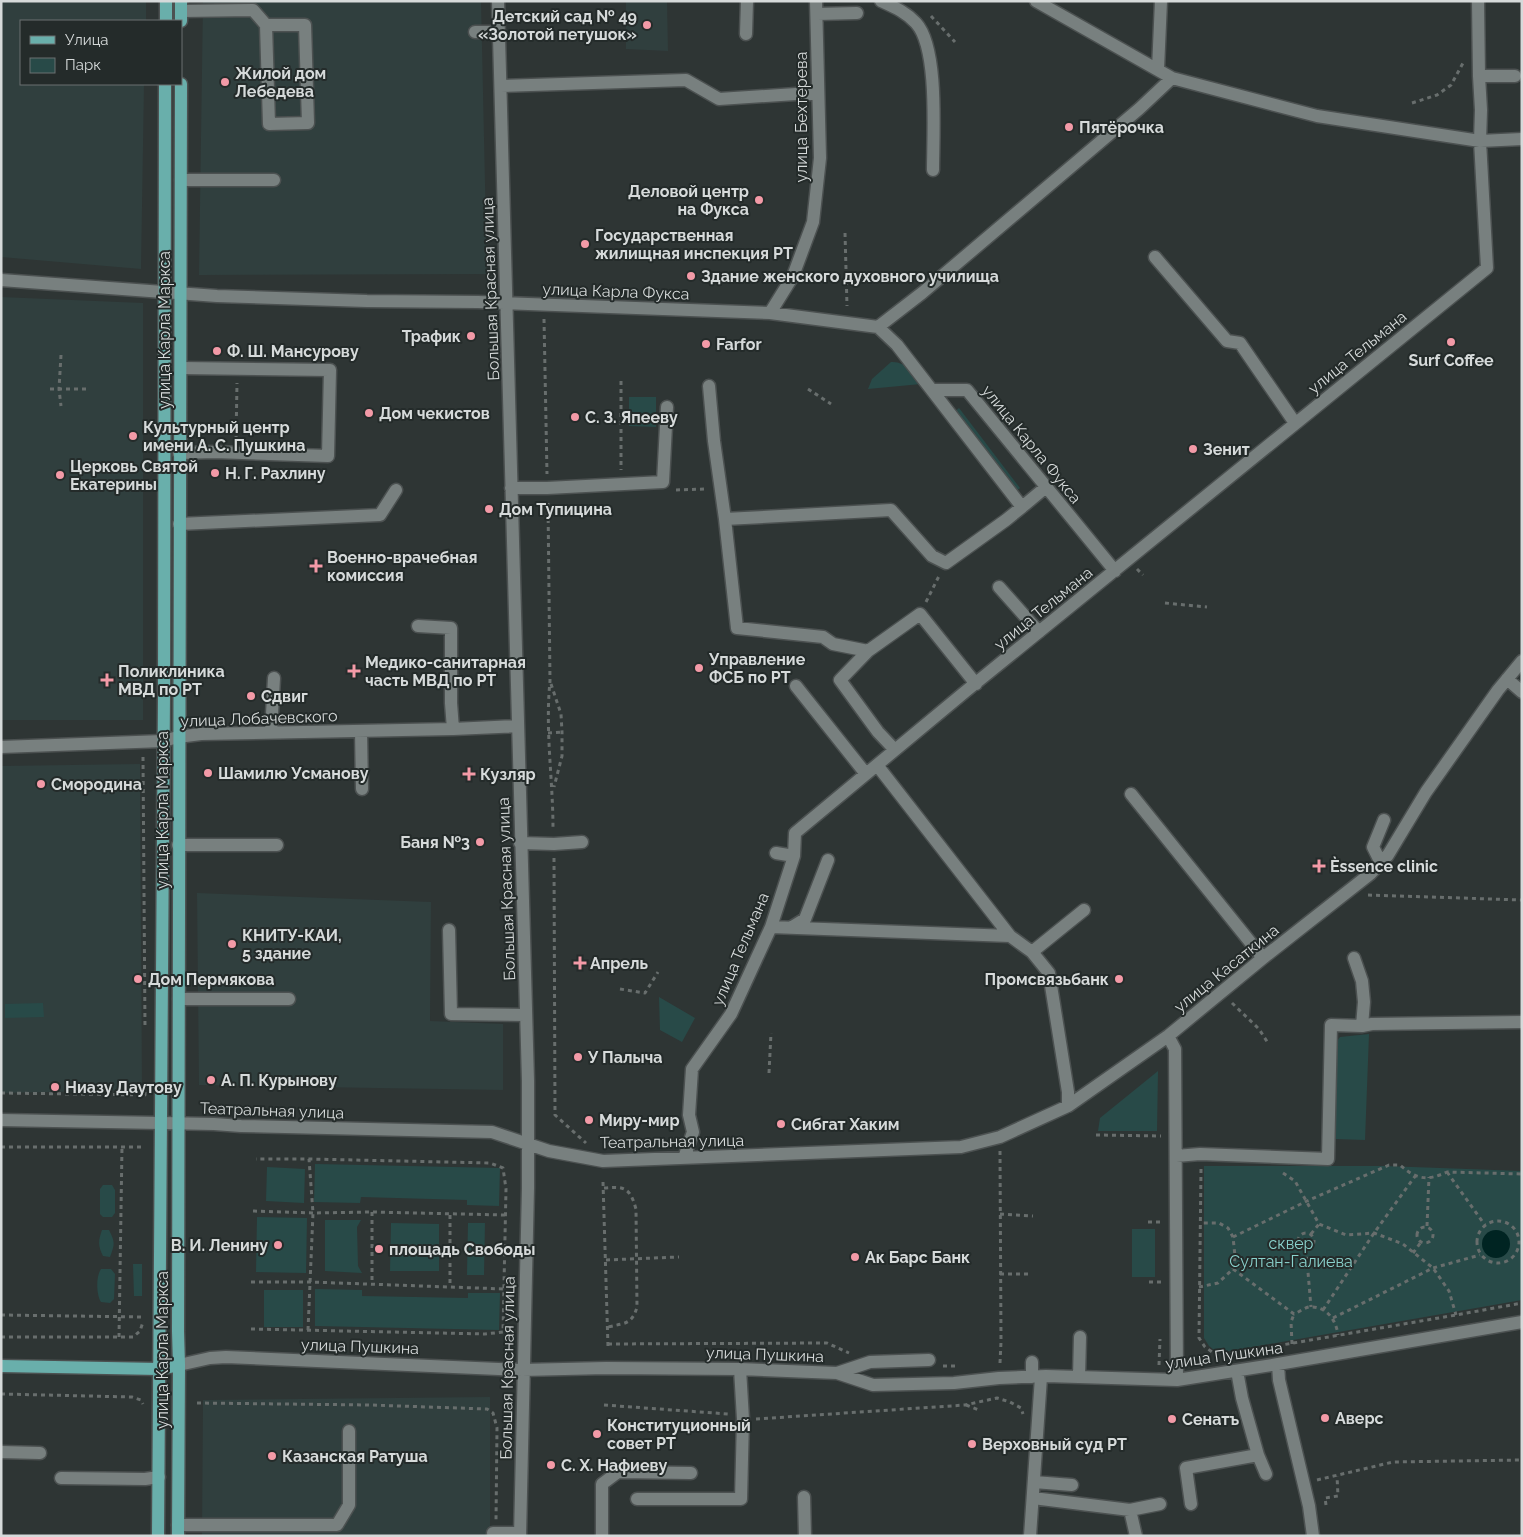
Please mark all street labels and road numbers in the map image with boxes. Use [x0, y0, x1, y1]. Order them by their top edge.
street label: улица Бехтерева [792, 52, 811, 182]
street label: Большая Красная улица [478, 197, 503, 381]
street label: улица Карла Маркса [155, 251, 174, 409]
street label: улица Карла Фукса [542, 279, 690, 304]
street label: улица Тельмана [1304, 307, 1410, 398]
street label: улица Карла Фукса [978, 381, 1085, 507]
street label: улица Тельмана [990, 563, 1096, 654]
street label: улица Лобачевского [180, 706, 338, 731]
street label: улица Карла Маркса [153, 731, 172, 889]
street label: Большая Красная улица [494, 797, 519, 981]
street label: улица Тельмана [708, 890, 773, 1009]
street label: улица Касаткина [1170, 920, 1282, 1016]
street label: Театральная улица [200, 1098, 344, 1123]
street label: Театральная улица [600, 1131, 744, 1152]
street label: улица Карла Маркса [153, 1271, 172, 1429]
street label: Большая Красная улица [496, 1276, 519, 1460]
street label: улица Пушкина [301, 1335, 419, 1358]
street label: улица Пушкина [1164, 1338, 1284, 1373]
street label: улица Пушкина [706, 1343, 824, 1366]

